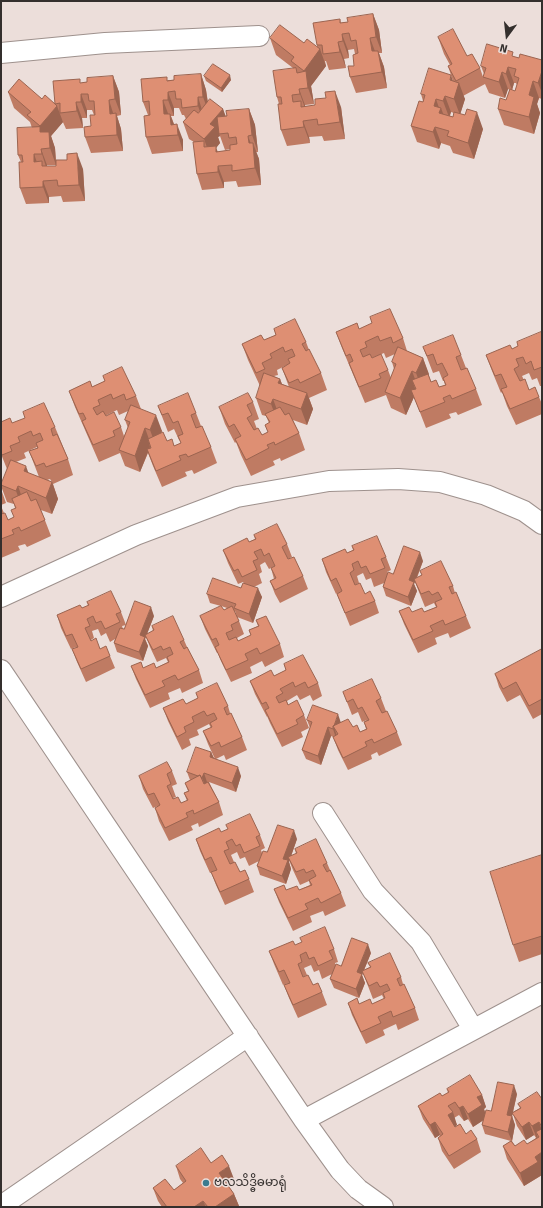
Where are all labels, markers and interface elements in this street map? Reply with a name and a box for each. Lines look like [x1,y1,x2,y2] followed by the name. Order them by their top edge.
[487,16,527,56] north arrow
[498,41,509,55] text: N
[214,1176,287,1190] place label: ဗလသိဒ္ဓိဓမာရုံ
[201,1178,211,1188] marker: ဗလသိဒ္ဓိဓမာရုံ

